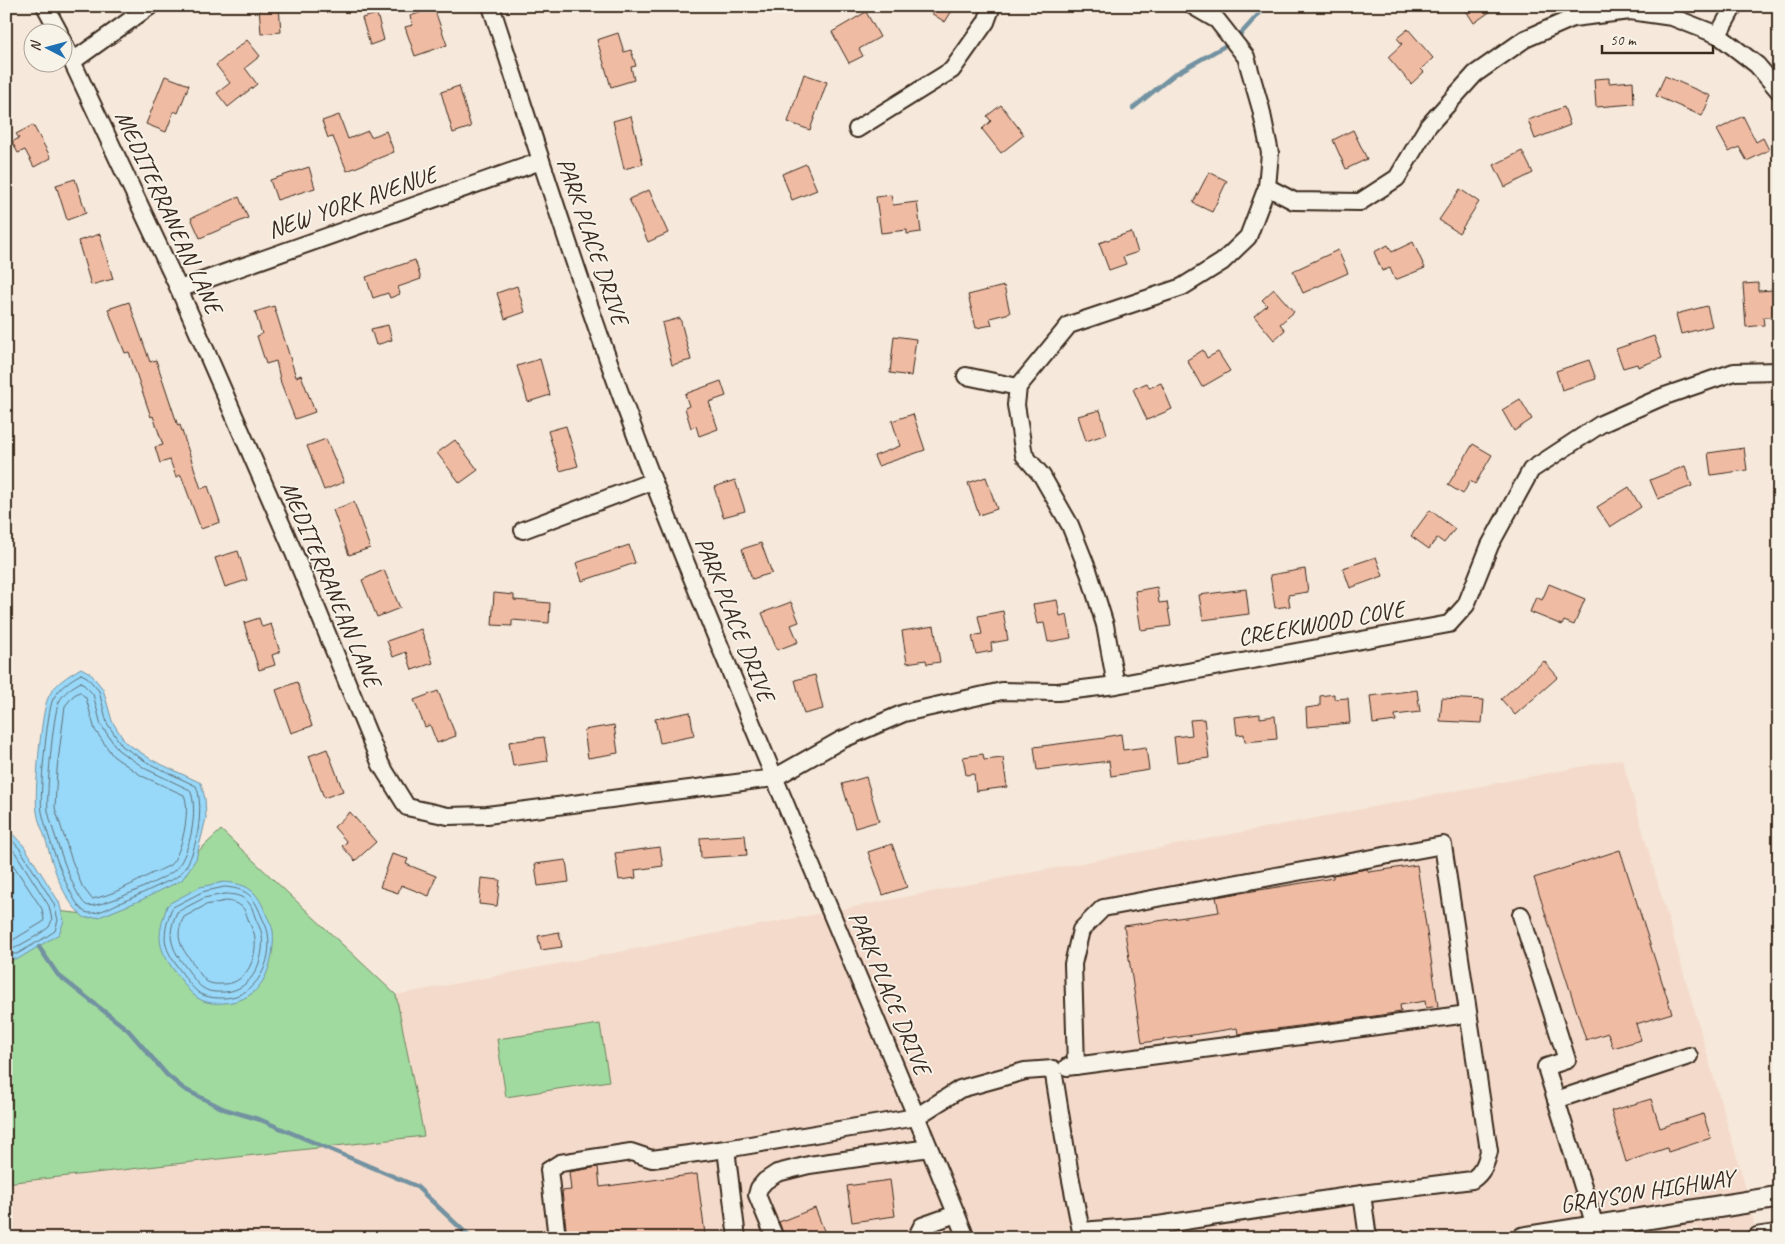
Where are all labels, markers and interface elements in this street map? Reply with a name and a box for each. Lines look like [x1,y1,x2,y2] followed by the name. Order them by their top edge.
[22,22,72,72] north arrow
[1602,22,1714,54] scale bar
[1610,31,1637,50] text: 50 m
[27,39,45,52] text: N
[109,106,230,321] street label: MEDITERRANEAN LANE
[550,154,637,331] street label: PARK PLACE DRIVE
[264,158,443,245] street label: NEW YORK AVENUE
[274,477,389,694] street label: MEDITERRANEAN LANE
[688,533,783,708] street label: PARK PLACE DRIVE
[1235,593,1409,652] street label: CREEKWOOD COVE
[842,907,939,1082] street label: PARK PLACE DRIVE
[1558,1162,1741,1220] street label: GRAYSON HIGHWAY

